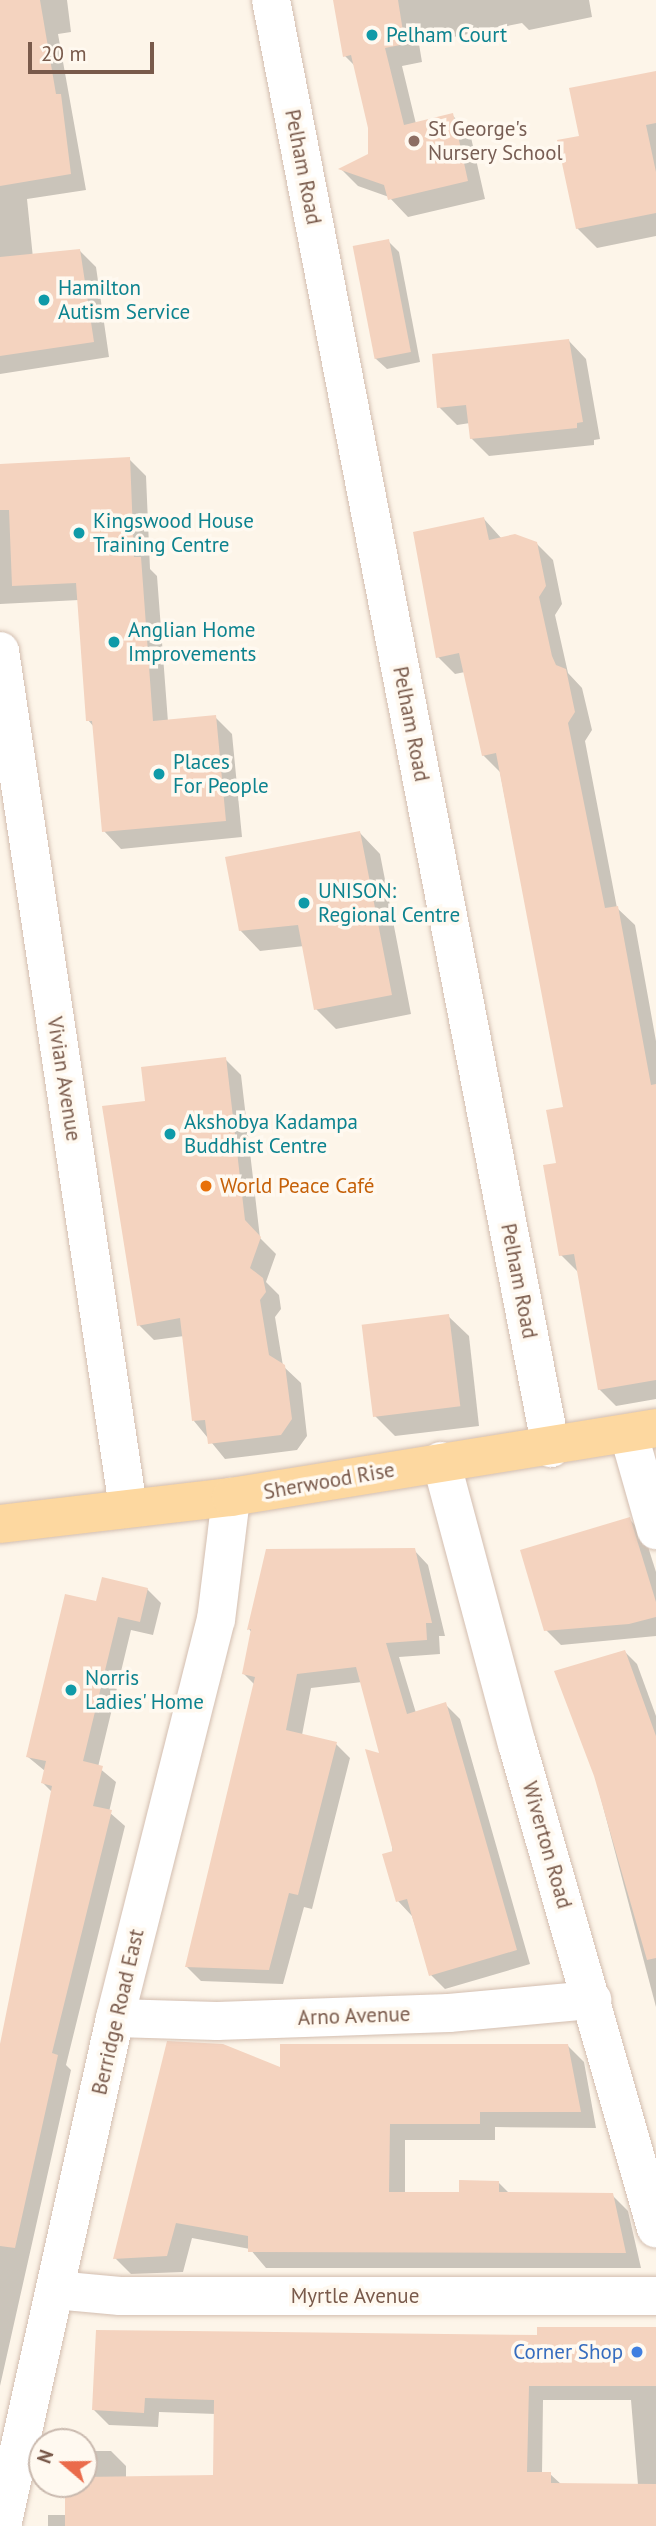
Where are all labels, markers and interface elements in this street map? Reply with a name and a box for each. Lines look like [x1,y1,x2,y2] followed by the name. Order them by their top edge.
[386,22,507,48] place label: Pelham Court
[364,27,380,43] marker: Pelham Court
[32,28,158,72] scale bar
[41,40,87,67] text: 20 m
[279,107,327,227] street label: Pelham Road
[428,116,563,166] place label: St George's Nursery School
[406,133,422,149] marker: St George's Nursery School
[58,275,190,325] place label: Hamilton Autism Service
[36,292,52,308] marker: Hamilton Autism Service
[93,508,254,558] place label: Kingswood House Training Centre
[71,525,87,541] marker: Kingswood House Training Centre
[128,617,256,667] place label: Anglian Home Improvements
[106,634,122,650] marker: Anglian Home Improvements
[387,664,435,784] street label: Pelham Road
[173,749,269,799] place label: Places For People
[151,766,167,782] marker: Places For People
[318,878,460,928] place label: UNISON: Regional Centre
[296,895,312,911] marker: UNISON: Regional Centre
[42,1015,86,1143] street label: Vivian Avenue
[184,1109,358,1159] place label: Akshobya Kadampa Buddhist Centre
[162,1126,178,1142] marker: Akshobya Kadampa Buddhist Centre
[220,1173,374,1199] place label: World Peace Café
[198,1178,214,1194] marker: World Peace Café
[495,1221,543,1341] street label: Pelham Road
[261,1457,397,1505] street label: Sherwood Rise
[85,1665,206,1715] place label: Norris Ladies' Home
[63,1682,79,1698] marker: Norris Ladies' Home
[517,1779,577,1911] street label: Wiverton Road
[87,1927,149,2097] street label: Berridge Road East
[297,2001,411,2031] street label: Arno Avenue
[290,2283,420,2309] street label: Myrtle Avenue
[513,2339,623,2365] place label: Corner Shop
[629,2344,645,2360] marker: Corner Shop
[28,2428,98,2498] north arrow
[32,2447,59,2466] text: N

